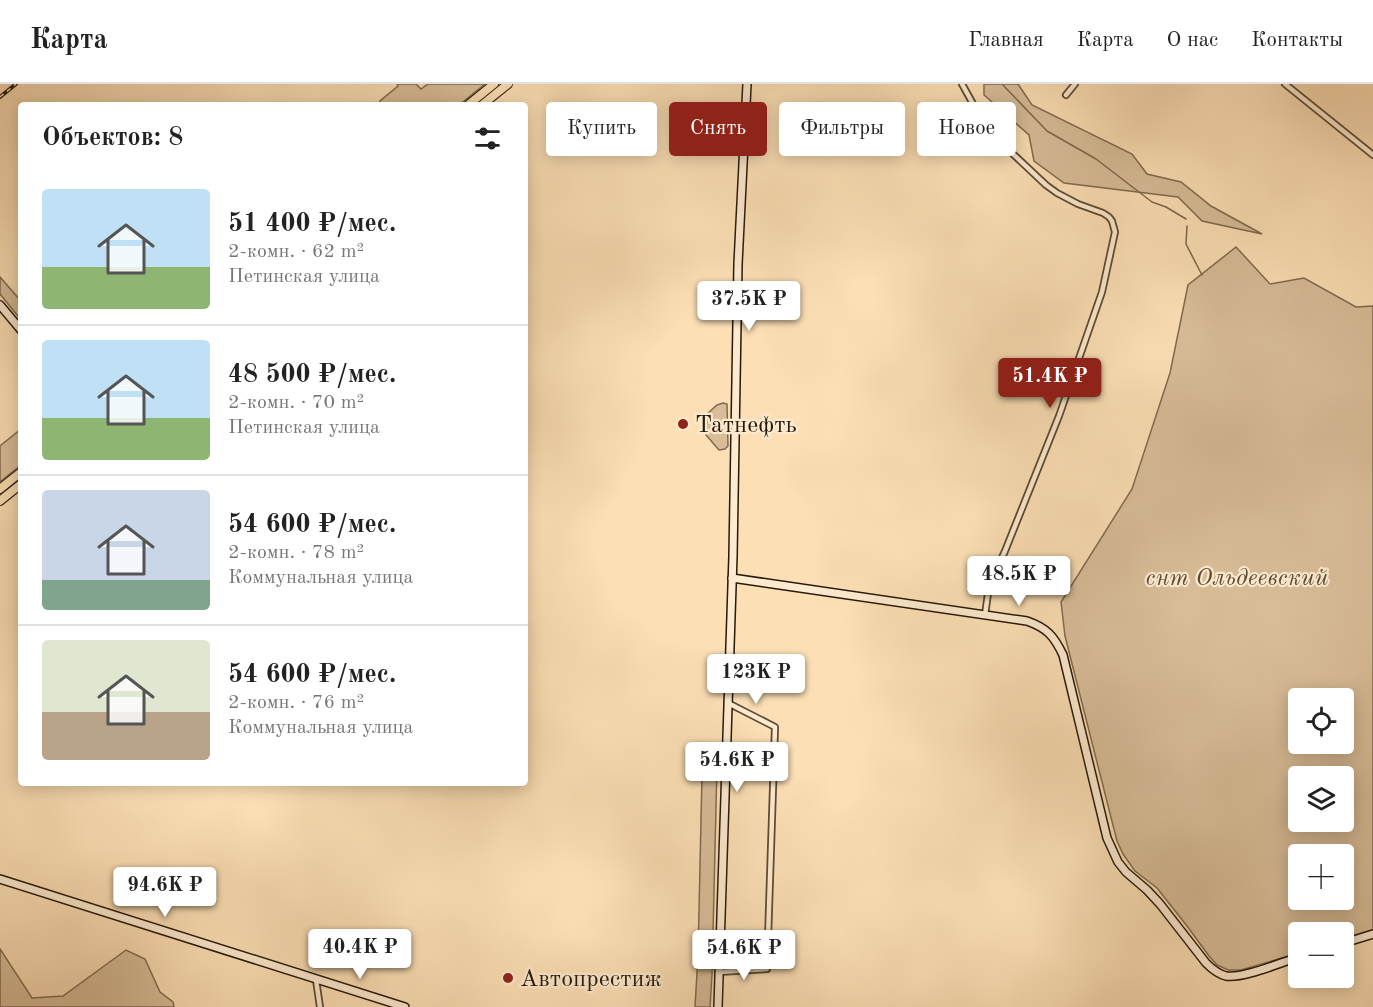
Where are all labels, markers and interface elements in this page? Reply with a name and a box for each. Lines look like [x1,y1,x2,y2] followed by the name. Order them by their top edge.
[30,27,108,55] text: Карта
[968,30,1044,51] text: Главная
[1077,30,1134,51] text: Карта
[1167,30,1218,51] text: О нас
[1251,30,1343,51] text: Контакты
[546,102,657,156] chip: Купить
[669,102,767,156] chip: Снять
[779,102,905,156] chip: Фильтры
[917,102,1016,156] chip: Новое
[471,122,504,155] icon: filters
[42,125,183,151] text: Объектов: 8
[228,211,396,237] text: 51 400 ₽/мес.
[90,213,162,285] icon: home
[228,242,364,262] text: 2-комн. · 62 m²
[228,267,380,287] text: Петинская улица
[694,281,804,332] pin: 37.5K ₽
[711,290,787,310] text: 37.5K ₽
[995,358,1105,409] pin: 51.4K ₽
[228,362,396,388] text: 48 500 ₽/мес.
[90,364,162,436] icon: home
[1012,367,1088,387] text: 51.4K ₽
[228,393,364,413] text: 2-комн. · 70 m²
[695,414,797,438] place label: Татнефть
[676,417,690,431] marker: Татнефть
[228,418,380,438] text: Петинская улица
[228,512,396,538] text: 54 600 ₽/мес.
[90,514,162,586] icon: home
[228,543,364,563] text: 2-комн. · 78 m²
[964,556,1074,607] pin: 48.5K ₽
[981,565,1057,585] text: 48.5K ₽
[1146,567,1329,591] park label: снт Ольдеевский
[228,568,413,588] text: Коммунальная улица
[707,654,805,705] pin: 123K ₽
[228,662,396,688] text: 54 600 ₽/мес.
[721,663,791,683] text: 123K ₽
[90,664,162,736] icon: home
[1288,688,1354,988] map controls
[1288,688,1354,754] button: locate
[228,693,364,713] text: 2-комн. · 76 m²
[228,718,413,738] text: Коммунальная улица
[682,742,792,793] pin: 54.6K ₽
[699,751,775,771] text: 54.6K ₽
[1288,766,1354,832] button: layers
[1288,844,1354,910] button: +
[110,867,220,918] pin: 94.6K ₽
[127,876,203,896] text: 94.6K ₽
[1288,922,1354,988] button: −
[305,929,415,980] pin: 40.4K ₽
[689,930,799,981] pin: 54.6K ₽
[322,938,398,958] text: 40.4K ₽
[706,939,782,959] text: 54.6K ₽
[520,968,662,992] place label: Автопрестиж
[501,971,515,985] marker: Автопрестиж

